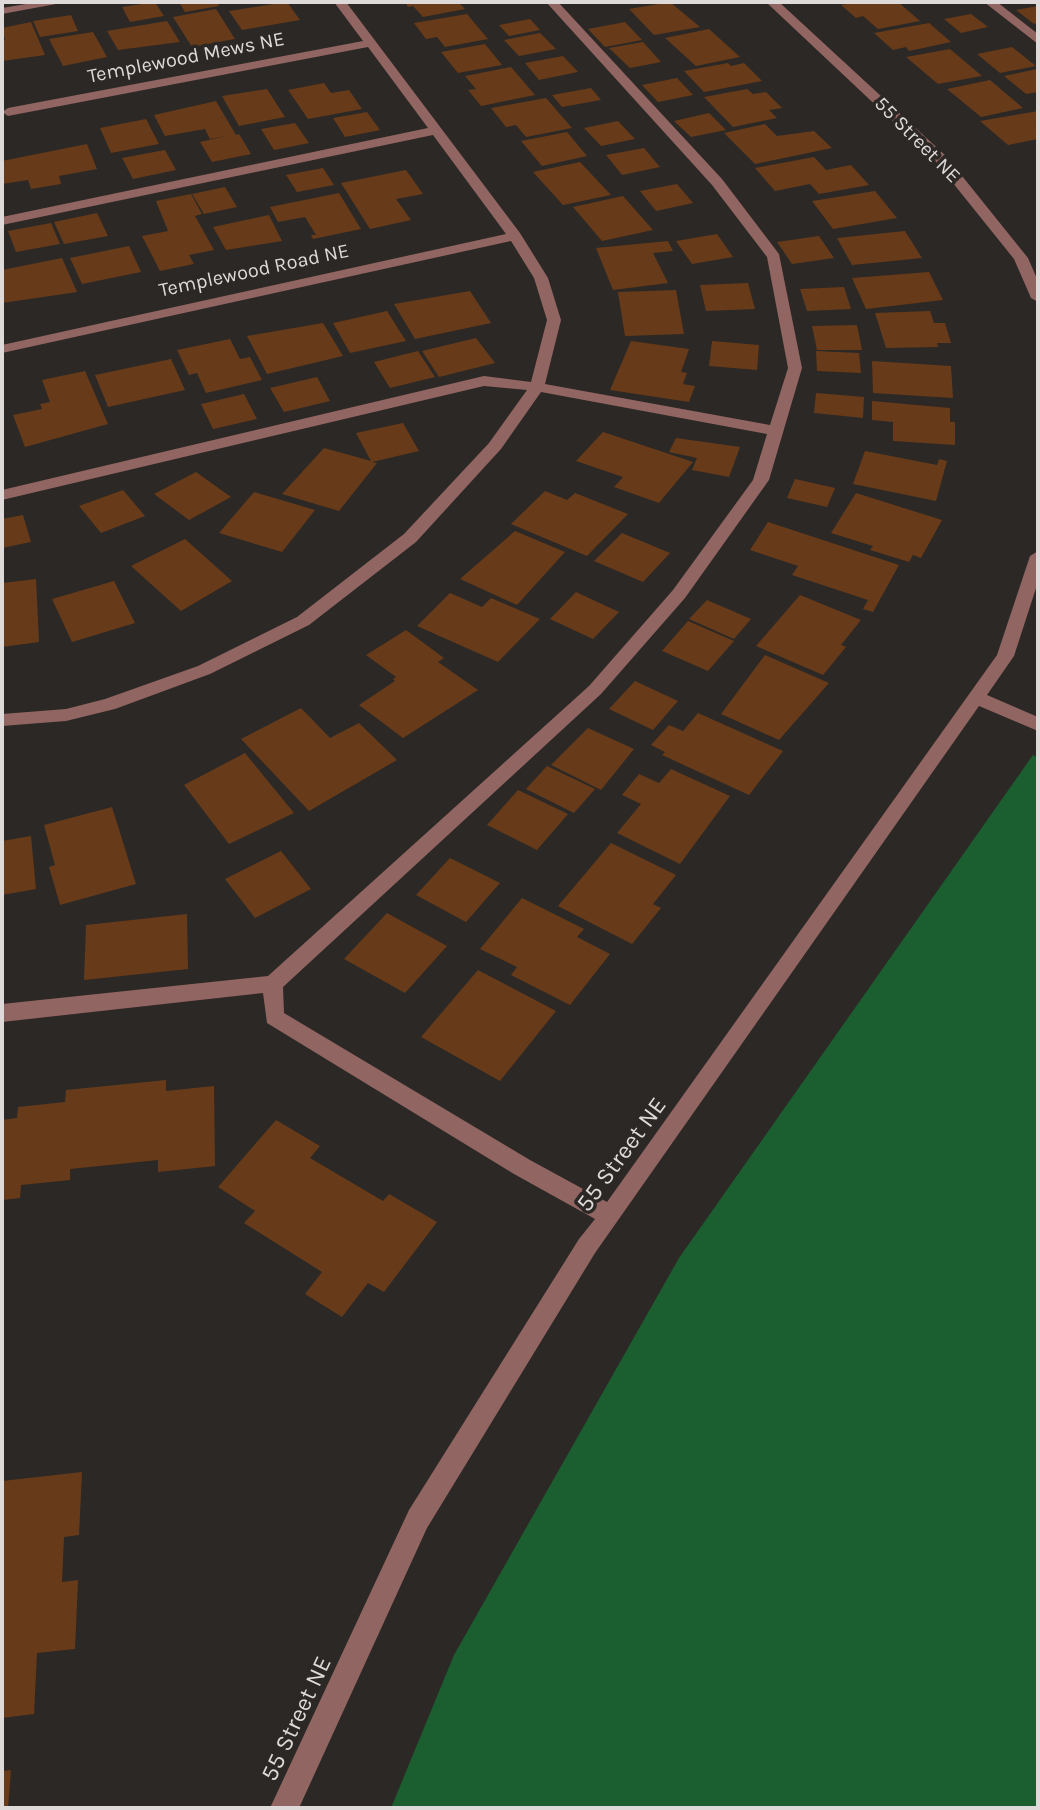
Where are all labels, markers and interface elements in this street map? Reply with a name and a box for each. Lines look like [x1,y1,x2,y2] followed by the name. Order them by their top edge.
[86,27,286,89] street label: Templewood Mews NE
[869,92,965,188] street label: 55 Street NE
[157,239,351,303] street label: Templewood Road NE
[571,1092,673,1218] street label: 55 Street NE
[256,1652,338,1786] street label: 55 Street NE

